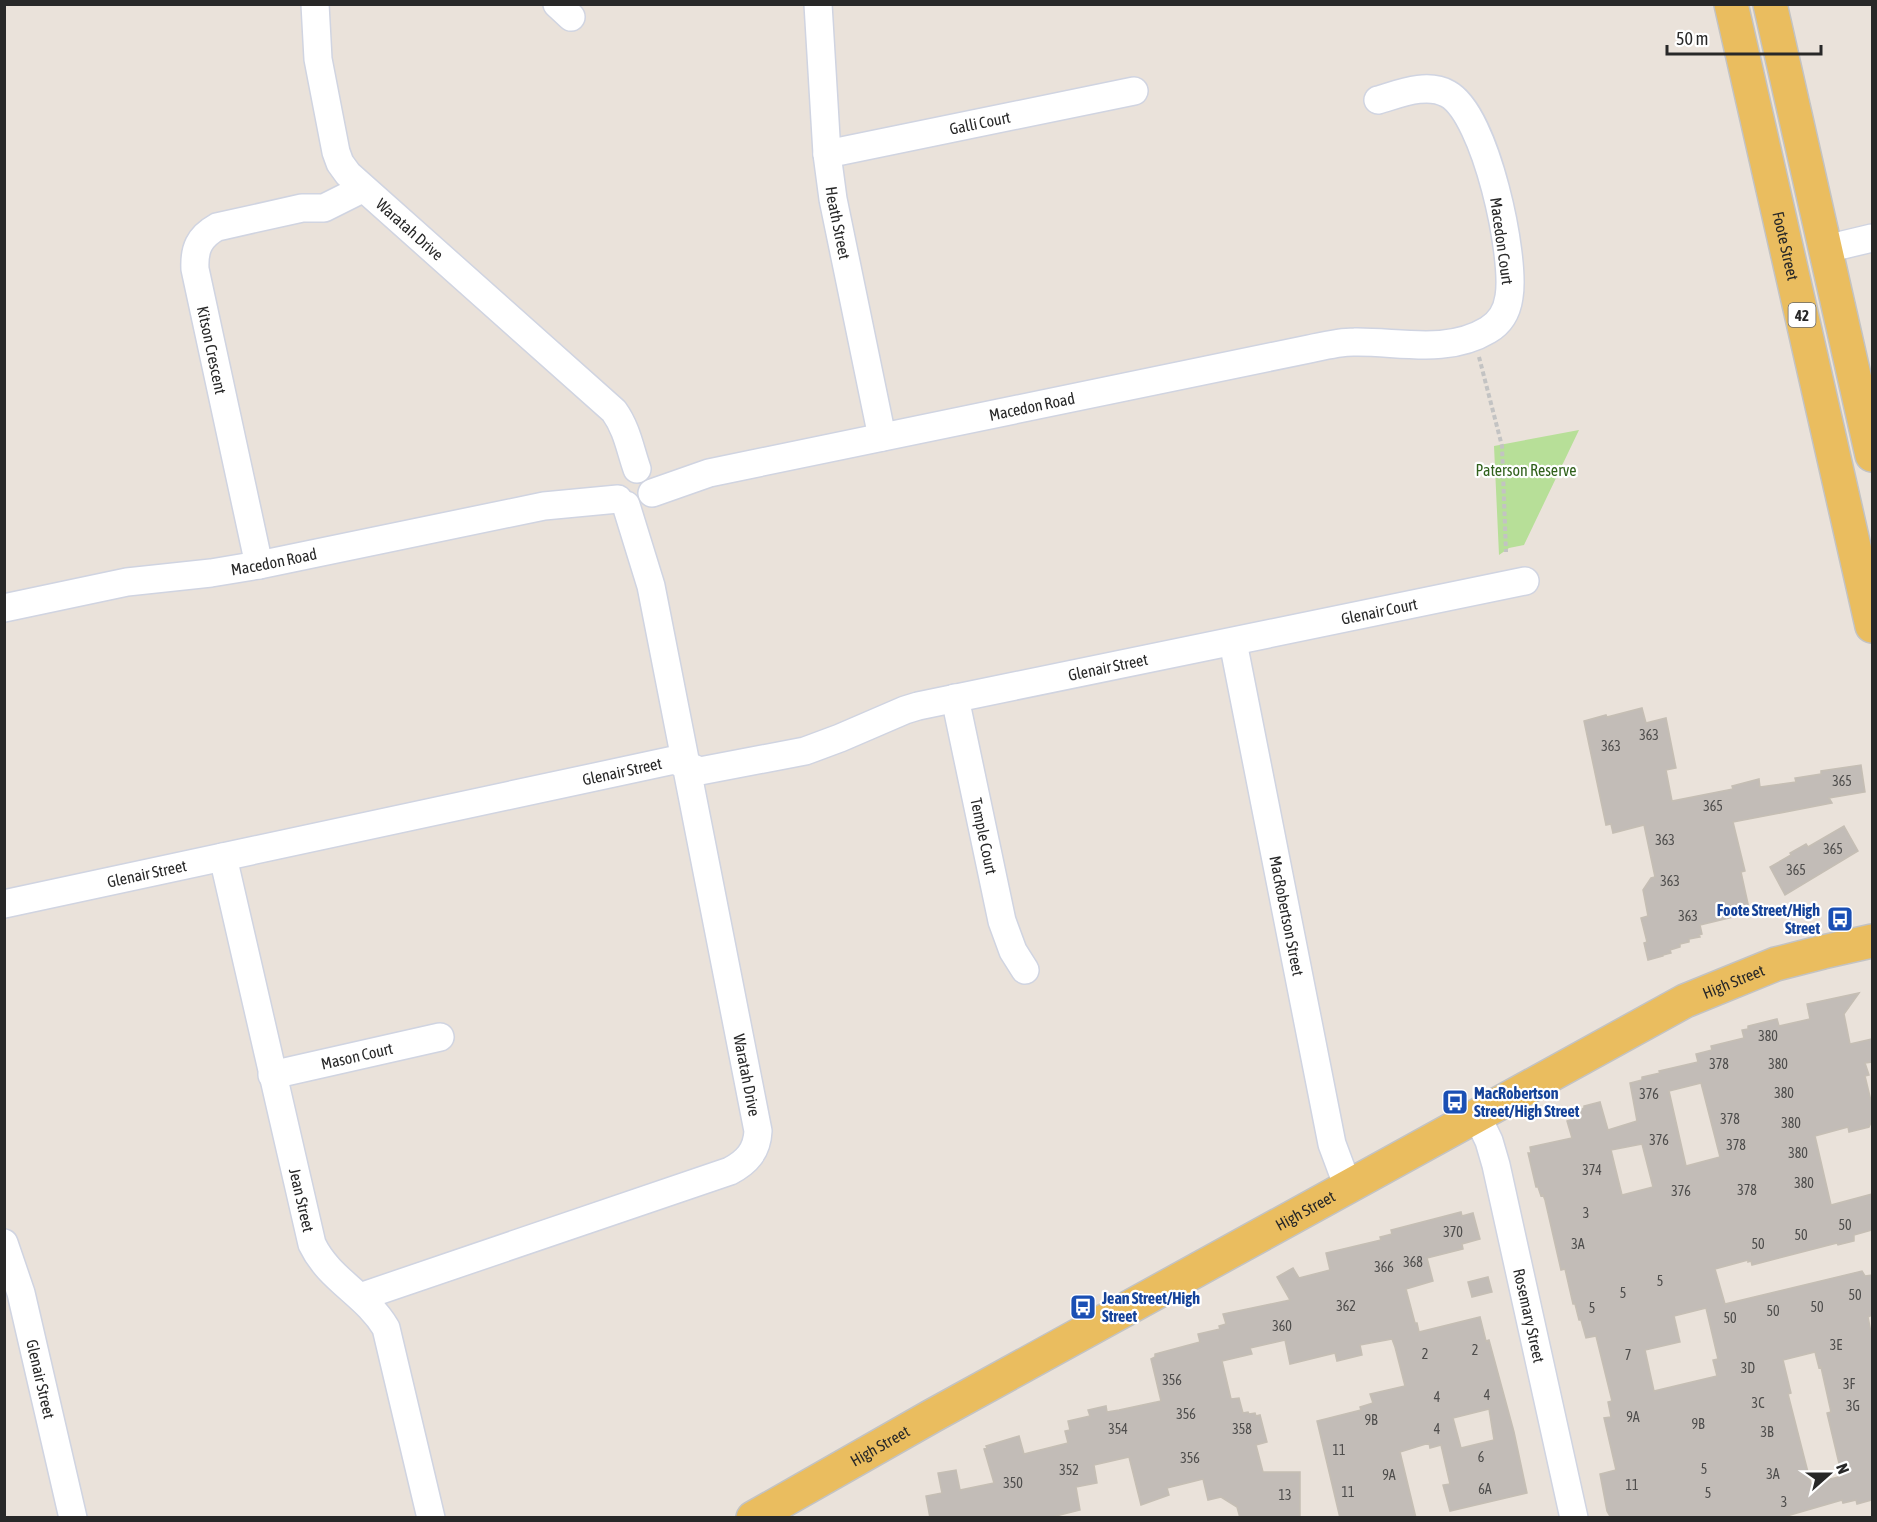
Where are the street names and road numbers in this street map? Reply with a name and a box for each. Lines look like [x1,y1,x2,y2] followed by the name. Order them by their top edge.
[948,108,1012,138] street label: Galli Court
[822,185,854,261] street label: Heath Street
[373,195,447,264] street label: Waratah Drive
[1487,196,1517,286] street label: Macedon Court
[1769,210,1802,282] street label: Foote Street
[1788,303,1816,327] road number: 42
[194,304,230,396] street label: Kitson Crescent
[987,389,1076,424] street label: Macedon Road
[230,544,318,579] street label: Macedon Road
[1340,594,1419,628] street label: Glenair Court
[1066,650,1150,684] street label: Glenair Street
[580,754,664,788] street label: Glenair Street
[967,796,1001,876] street label: Temple Court
[1266,854,1308,978] street label: MacRobertson Street
[105,856,189,891] street label: Glenair Street
[1700,961,1767,1002] street label: High Street
[730,1032,764,1118] street label: Waratah Drive
[319,1039,395,1073] street label: Mason Court
[286,1166,318,1234] street label: Jean Street
[1272,1187,1338,1234] street label: High Street
[1510,1267,1549,1365] street label: Rosemary Street
[23,1338,59,1421] street label: Glenair Street
[847,1422,913,1470] street label: High Street

